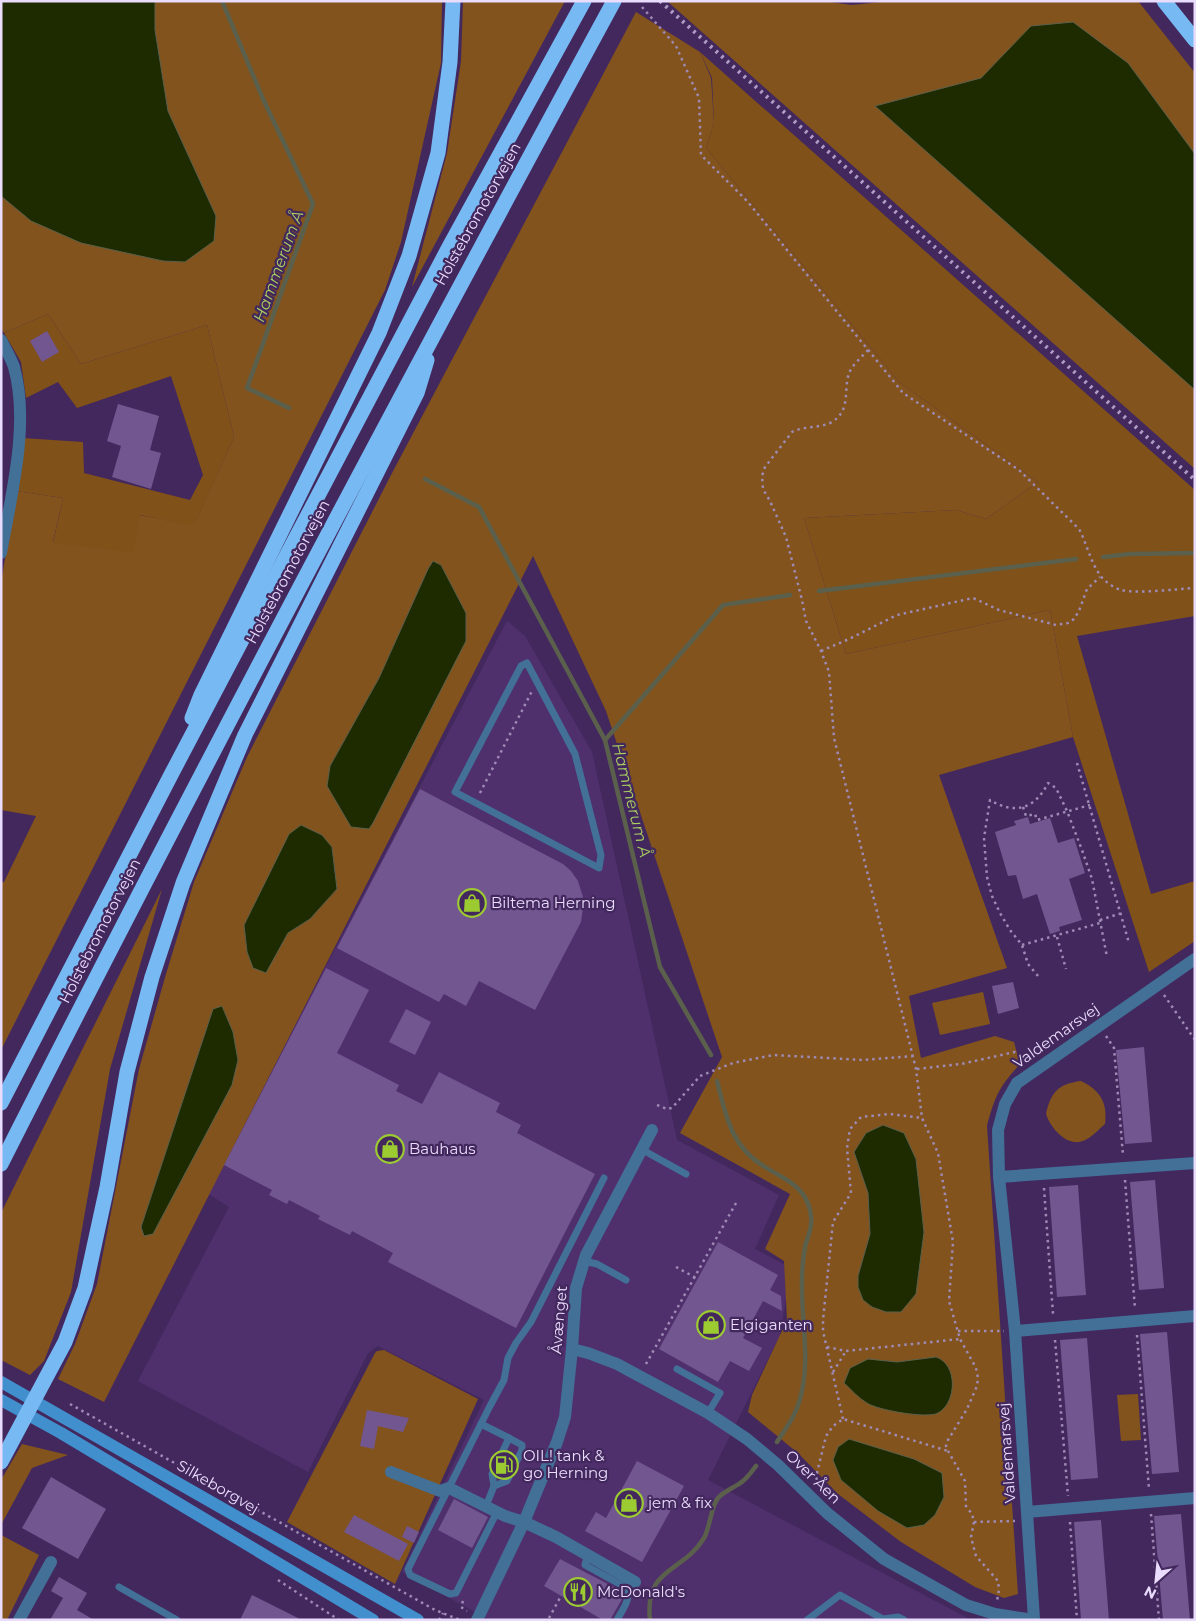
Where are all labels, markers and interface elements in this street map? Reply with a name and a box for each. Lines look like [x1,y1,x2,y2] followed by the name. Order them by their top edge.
[430,139,525,288] street label: Holstebromotorvejen
[249,207,307,325] water label: Hammerum Å
[242,497,334,647] street label: Holstebromotorvejen
[608,741,656,859] water label: Hammerum Å
[55,855,144,1006] street label: Holstebromotorvejen
[457,888,487,918] shop icon: Biltema Herning
[491,893,616,912] place label: Biltema Herning
[1009,999,1102,1072] street label: Valdemarsvej
[375,1134,405,1164] shop icon: Bauhaus
[409,1139,476,1158] place label: Bauhaus
[546,1285,571,1355] street label: Åvænget
[696,1310,726,1340] shop icon: Elgiganten
[730,1315,813,1334] place label: Elgiganten
[994,1402,1019,1504] street label: Valdemarsvej
[523,1446,608,1482] place label: OIL! tank & go Herning
[782,1446,845,1508] street label: Over Åen
[489,1450,519,1480] fuel station icon: OIL! tank & go Herning
[174,1455,263,1518] street label: Silkeborgvej
[614,1488,644,1518] shop icon: jem & fix
[646,1493,712,1512] place label: jem & fix
[1131,1556,1181,1606] north arrow
[563,1577,593,1607] restaurant icon: McDonald's
[597,1582,685,1601] place label: McDonald's
[1141,1582,1159,1603] text: N

